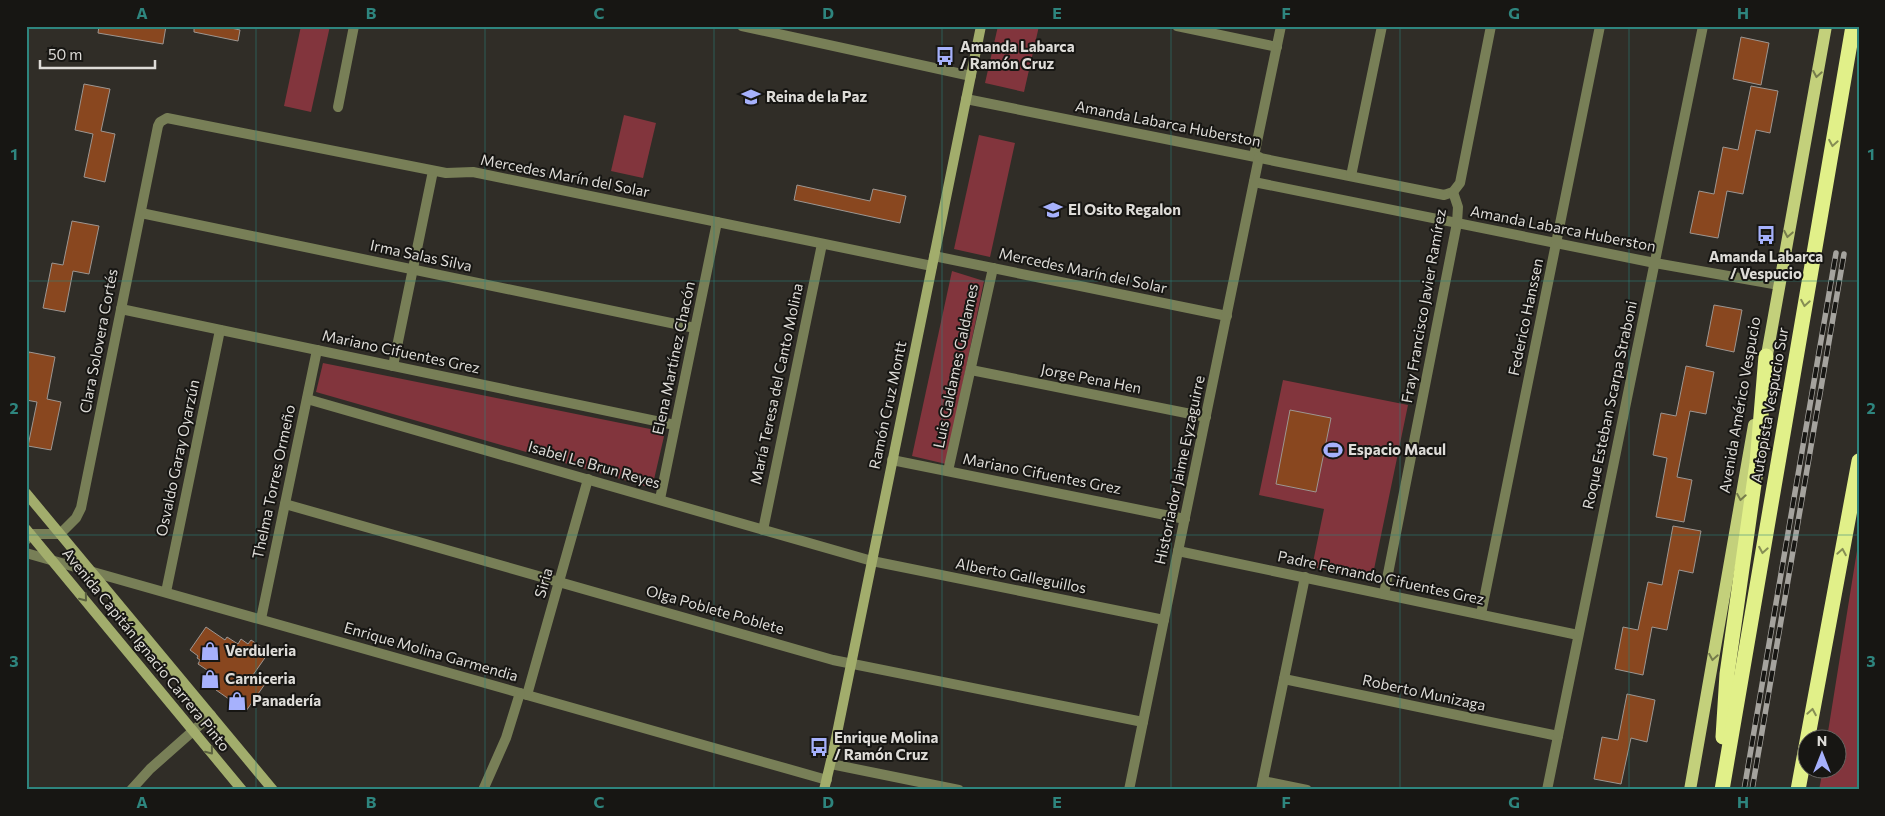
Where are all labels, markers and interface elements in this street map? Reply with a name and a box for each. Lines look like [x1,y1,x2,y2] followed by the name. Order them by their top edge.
[136,3,148,22] text: A
[366,3,377,22] text: B
[594,3,605,22] text: C
[822,3,834,22] text: D
[1052,3,1062,22] text: E
[1281,3,1291,22] text: F
[1508,3,1520,22] text: G
[1737,3,1749,22] text: H
[960,37,1075,72] place label: Amanda Labarca / Ramón Cruz
[40,38,155,70] scale bar
[48,45,82,63] text: 50 m
[934,45,956,67] bus stop icon: Amanda Labarca / Ramón Cruz
[1813,70,1823,79] one-way arrow
[740,86,762,108] school or university icon: Reina de la Paz
[766,87,867,105] place label: Reina de la Paz
[1074,96,1263,150] street label: Amanda Labarca Huberston
[1828,139,1838,148] one-way arrow
[10,144,18,163] text: 1
[1867,144,1875,163] text: 1
[479,150,651,200] street label: Mercedes Marín del Solar
[1042,199,1064,221] school or university icon: El Osito Regalon
[1068,200,1181,218] place label: El Osito Regalon
[1469,201,1658,255] street label: Amanda Labarca Huberston
[1397,207,1449,404] street label: Fray Francisco Javier Ramírez
[1755,224,1777,246] bus stop icon: Amanda Labarca / Vespucio
[1784,230,1794,239] one-way arrow
[369,235,474,275] street label: Irma Salas Silva
[997,243,1169,297] street label: Mercedes Marín del Solar
[1709,247,1823,282] place label: Amanda Labarca / Vespucio
[1504,256,1546,377] street label: Federico Hanssen
[75,267,121,415] street label: Clara Solovera Cortés
[648,279,698,436] street label: Elena Martínez Chacón
[746,281,806,486] street label: María Teresa del Canto Molina
[929,282,981,450] street label: Luis Galdames Galdames
[1578,299,1640,511] street label: Roque Esteban Scarpa Straboni
[1801,299,1811,308] one-way arrow
[1715,315,1763,494] street label: Avenida Américo Vespucio
[321,325,482,377] street label: Mariano Cifuentes Grez
[1746,326,1792,484] street label: Autopista Vespucio Sur
[865,339,909,471] street label: Ramón Cruz Montt
[1039,359,1143,397] street label: Jorge Pena Hen
[1150,374,1208,566] street label: Historiador Jaime Eyzaguirre
[152,378,202,538] street label: Osvaldo Garay Oyarzún
[9,398,19,417] text: 2
[1866,398,1876,417] text: 2
[248,403,298,561] street label: Thelma Torres Ormeño
[526,437,663,492] street label: Isabel Le Brun Reyes
[1322,439,1344,461] sports icon: Espacio Macul
[1348,440,1446,458] place label: Espacio Macul
[962,449,1123,497] street label: Mariano Cifuentes Grez
[1737,493,1747,502] one-way arrow
[59,544,234,755] street label: Avenida Capitán Ignacio Carrera Pinto
[1759,545,1769,554] one-way arrow
[1276,546,1486,608] street label: Padre Fernando Cifuentes Grez
[1836,548,1846,556] one-way arrow
[954,554,1088,597] street label: Alberto Galleguillos
[530,566,556,600] street label: Siria
[644,581,786,637] street label: Olga Poblete Poblete
[79,592,87,601] one-way arrow
[342,618,520,685] street label: Enrique Molina Garmendia
[199,640,221,662] shop icon: Verduleria
[225,641,296,659] place label: Verduleria
[9,651,19,670] text: 3
[1866,651,1876,670] text: 3
[1708,653,1719,662] one-way arrow
[199,668,221,690] shop icon: Carniceria
[225,669,296,687] place label: Carniceria
[1361,670,1487,714] street label: Roberto Munizaga
[226,690,248,712] shop icon: Panadería
[252,691,321,709] place label: Panadería
[1807,707,1817,716] one-way arrow
[834,728,938,763] place label: Enrique Molina / Ramón Cruz
[1798,728,1848,778] north arrow
[1817,732,1827,749] text: N
[808,736,830,758] bus stop icon: Enrique Molina / Ramón Cruz
[204,745,213,754] one-way arrow
[136,792,148,811] text: A
[366,792,377,811] text: B
[594,792,605,811] text: C
[822,792,834,811] text: D
[1052,792,1062,811] text: E
[1281,792,1291,811] text: F
[1508,792,1520,811] text: G
[1737,792,1749,811] text: H

